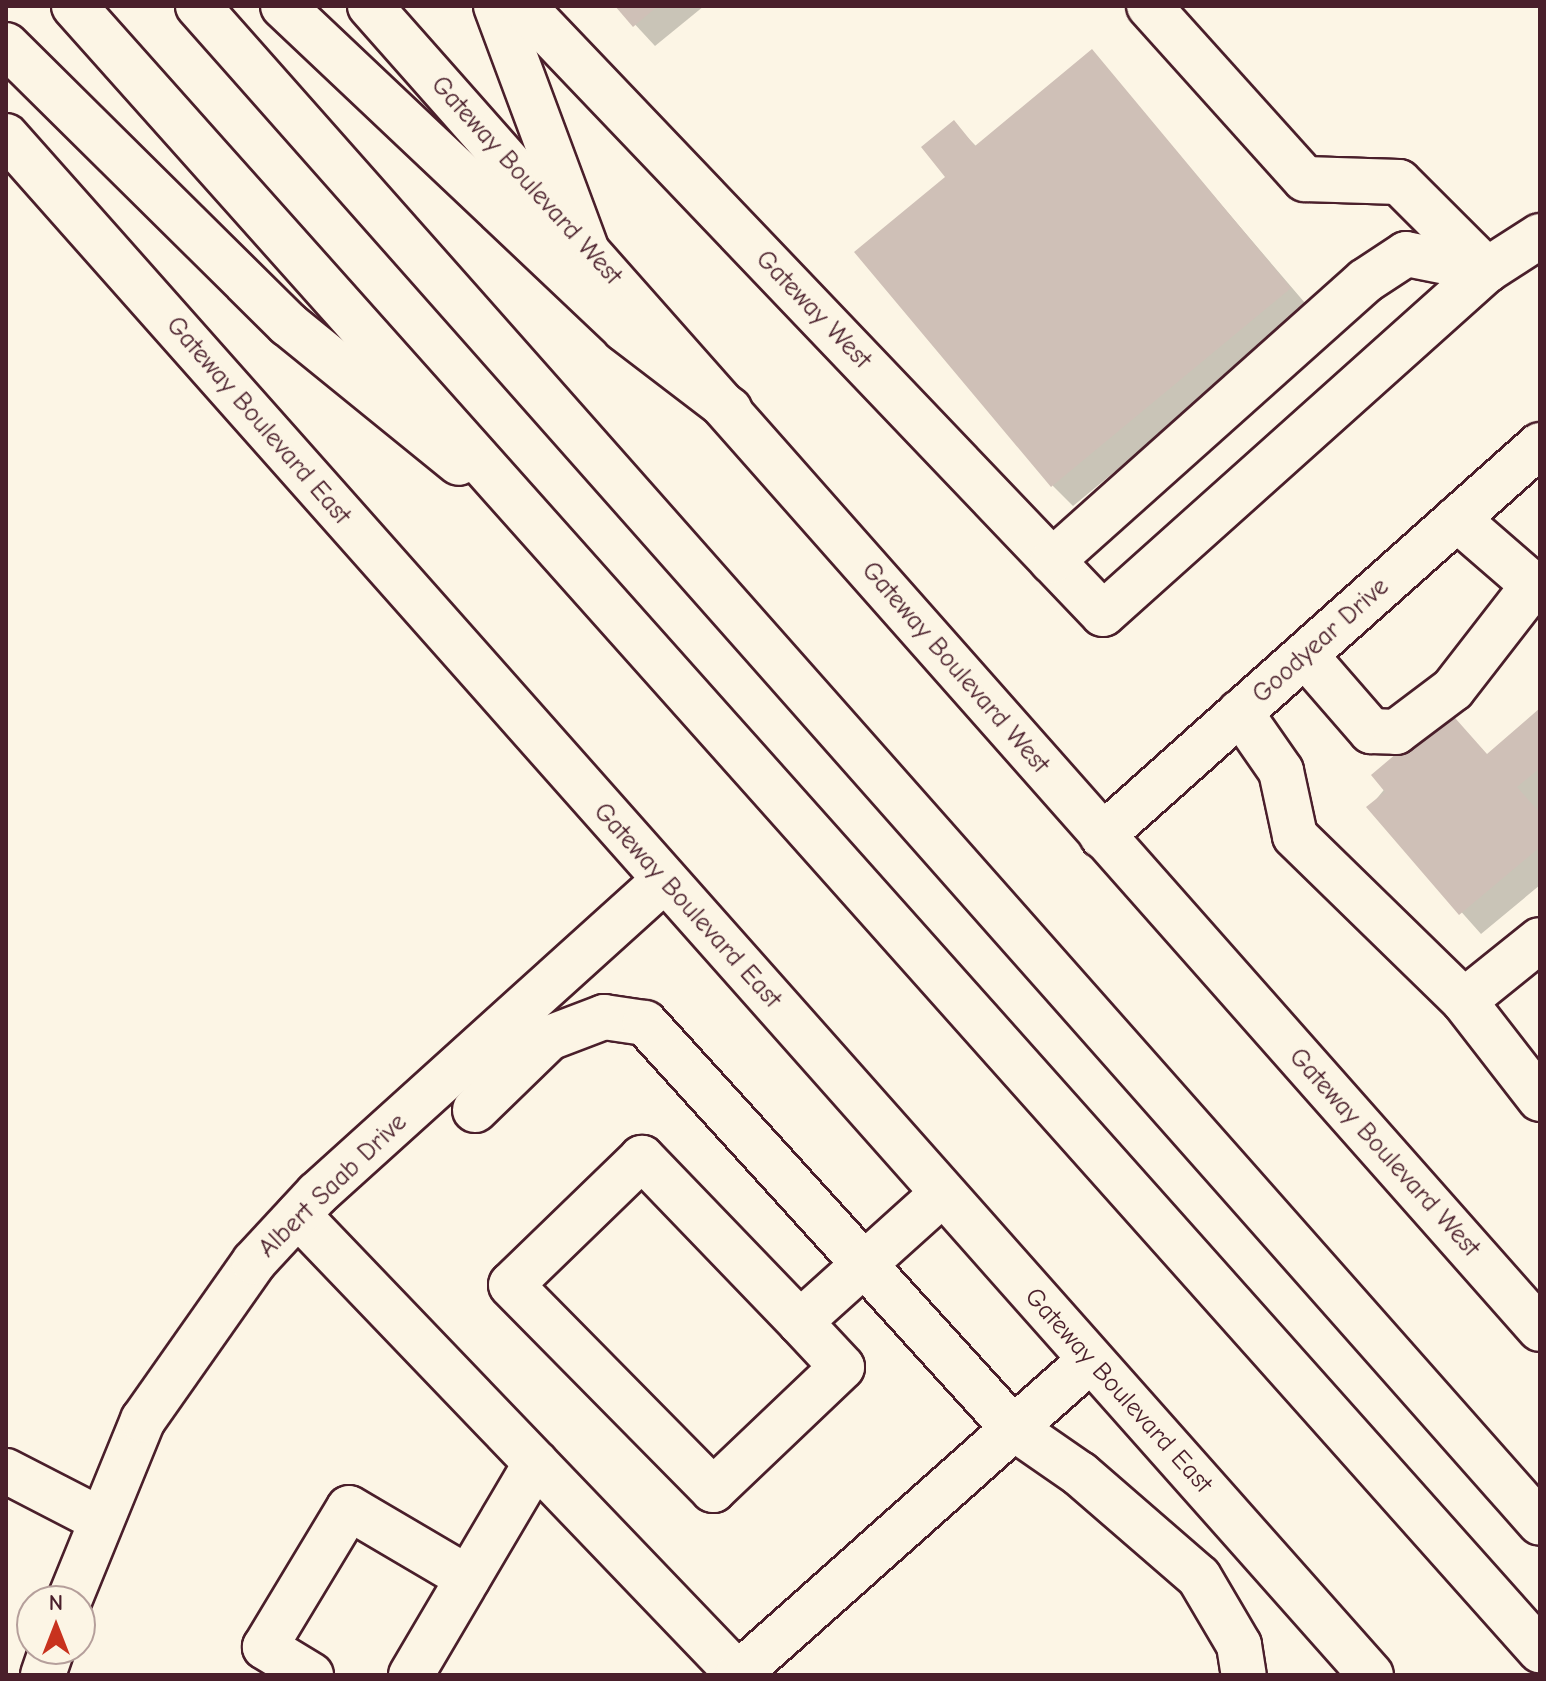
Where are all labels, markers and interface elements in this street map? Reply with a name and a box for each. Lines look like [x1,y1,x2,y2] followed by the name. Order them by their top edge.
[424,70,628,292] street label: Gateway Boulevard West
[749,244,877,376] street label: Gateway West
[159,311,357,531] street label: Gateway Boulevard East
[855,556,1055,780] street label: Gateway Boulevard West
[1246,572,1396,710] street label: Goodyear Drive
[587,797,787,1015] street label: Gateway Boulevard East
[1282,1042,1486,1264] street label: Gateway Boulevard West
[252,1107,414,1265] street label: Albert Saab Drive
[1018,1282,1218,1500] street label: Gateway Boulevard East
[16,1585,96,1665] north arrow
[49,1590,63,1616] text: N

